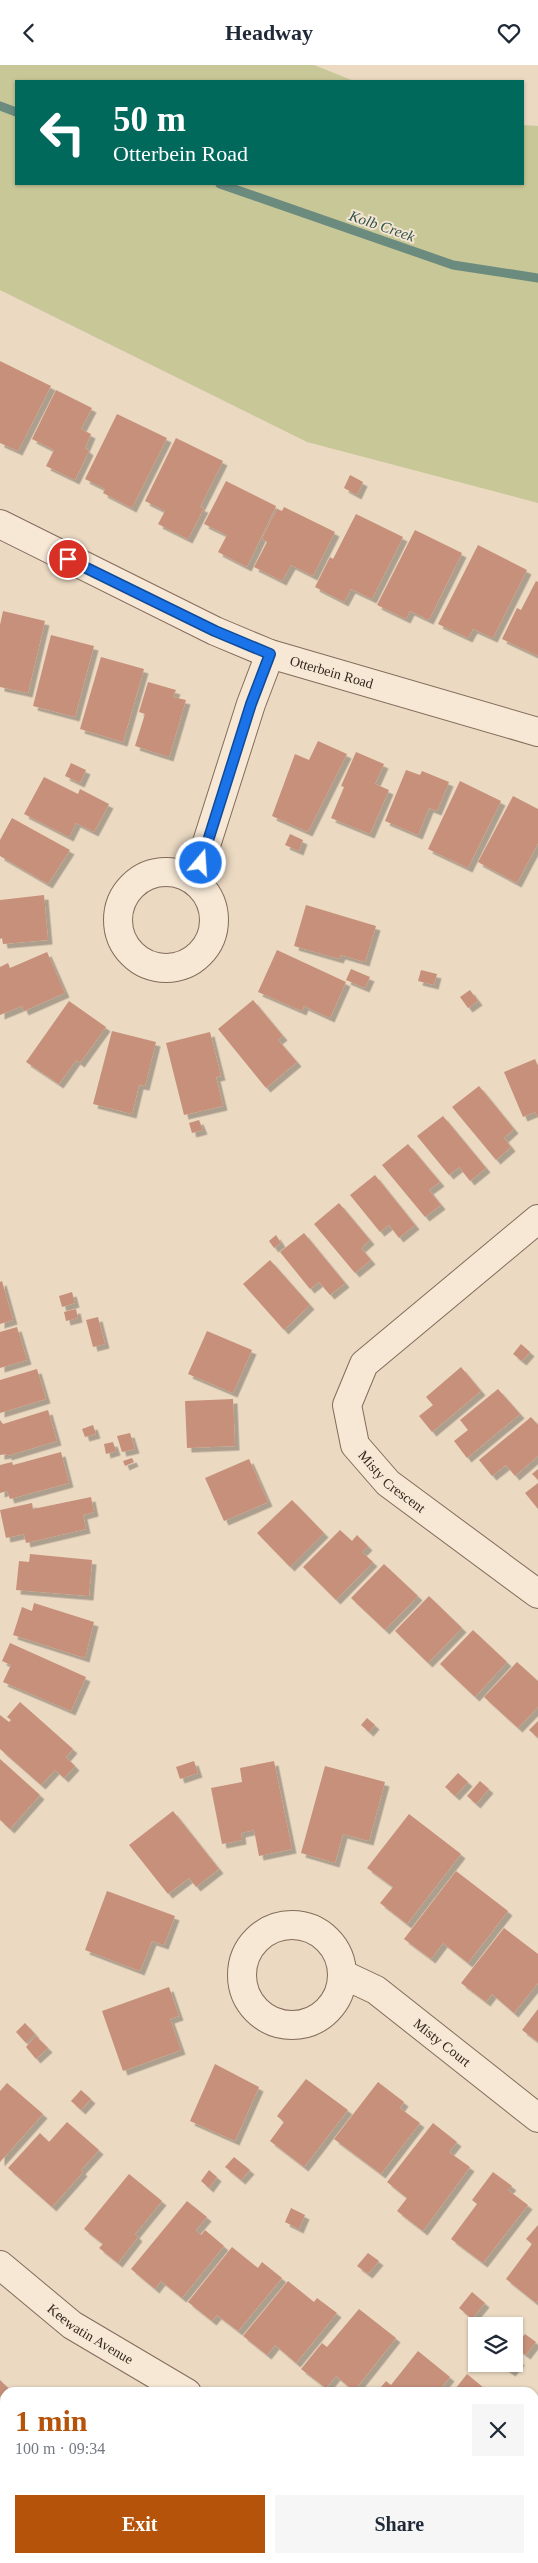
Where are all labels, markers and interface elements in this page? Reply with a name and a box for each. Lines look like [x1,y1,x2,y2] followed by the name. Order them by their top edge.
[15,19,43,47] icon: back
[495,19,523,47] icon: heart
[225,20,313,45] text: Headway
[30,100,95,165] icon: left
[113,100,186,139] text: 50 m
[113,141,248,166] text: Otterbein Road
[346,207,417,245] water label: Kolb Creek
[47,538,89,580] pin
[54,545,82,573] icon: arrive
[288,653,375,691] street label: Otterbein Road
[174,836,226,888] position arrow
[356,1447,428,1516] street label: Misty Crescent
[411,2015,474,2069] street label: Misty Court
[45,2301,136,2367] street label: Keewatin Avenue
[468,2317,523,2372] map controls
[468,2317,523,2372] button: layers
[15,2404,88,2437] text: 1 min
[472,2404,524,2456] button: close
[15,2440,105,2457] text: 100 m · 09:34
[15,2495,265,2553] button: Exit
[275,2495,524,2553] button: Share

